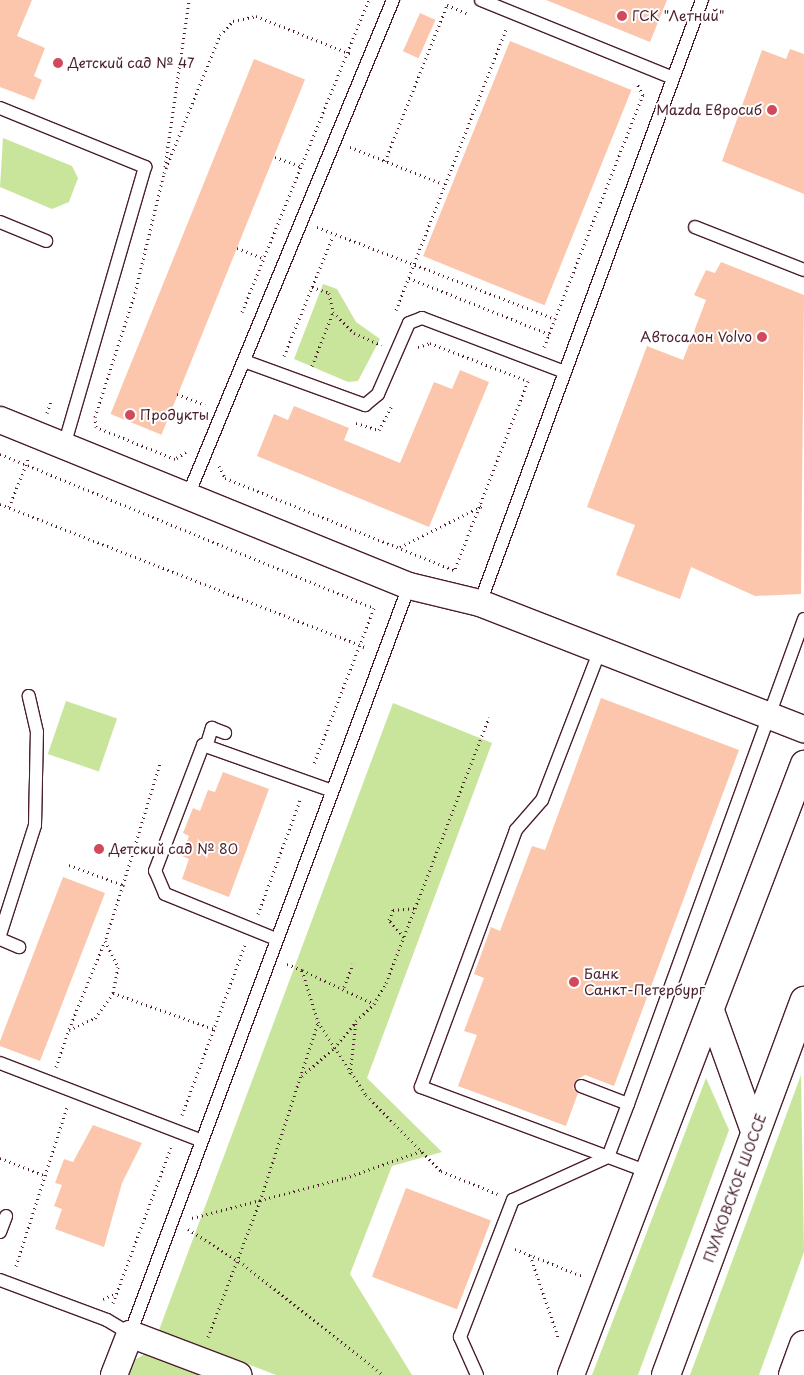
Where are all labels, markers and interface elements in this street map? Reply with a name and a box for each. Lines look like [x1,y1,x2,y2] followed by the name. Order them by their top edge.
[632,8,725,24] place label: ГСК "Летний"
[616,10,628,22] marker: ГСК "Летний"
[68,55,195,71] place label: Детский сад № 47
[52,57,64,69] marker: Детский сад № 47
[656,102,762,118] place label: Mazda Евросиб
[766,104,778,116] marker: Mazda Евросиб
[640,329,752,345] place label: Автосалон Volvo
[756,331,768,343] marker: Автосалон Volvo
[140,407,209,423] place label: Продукты
[124,409,136,421] marker: Продукты
[109,841,239,857] place label: Детский сад № 80
[93,843,105,855] marker: Детский сад № 80
[584,966,705,999] place label: Банк Санкт-Петербург
[568,976,580,988] marker: Банк Санкт-Петербург
[700,1110,770,1266] street label: ПУЛКОВСКОЕ ШОССЕ

